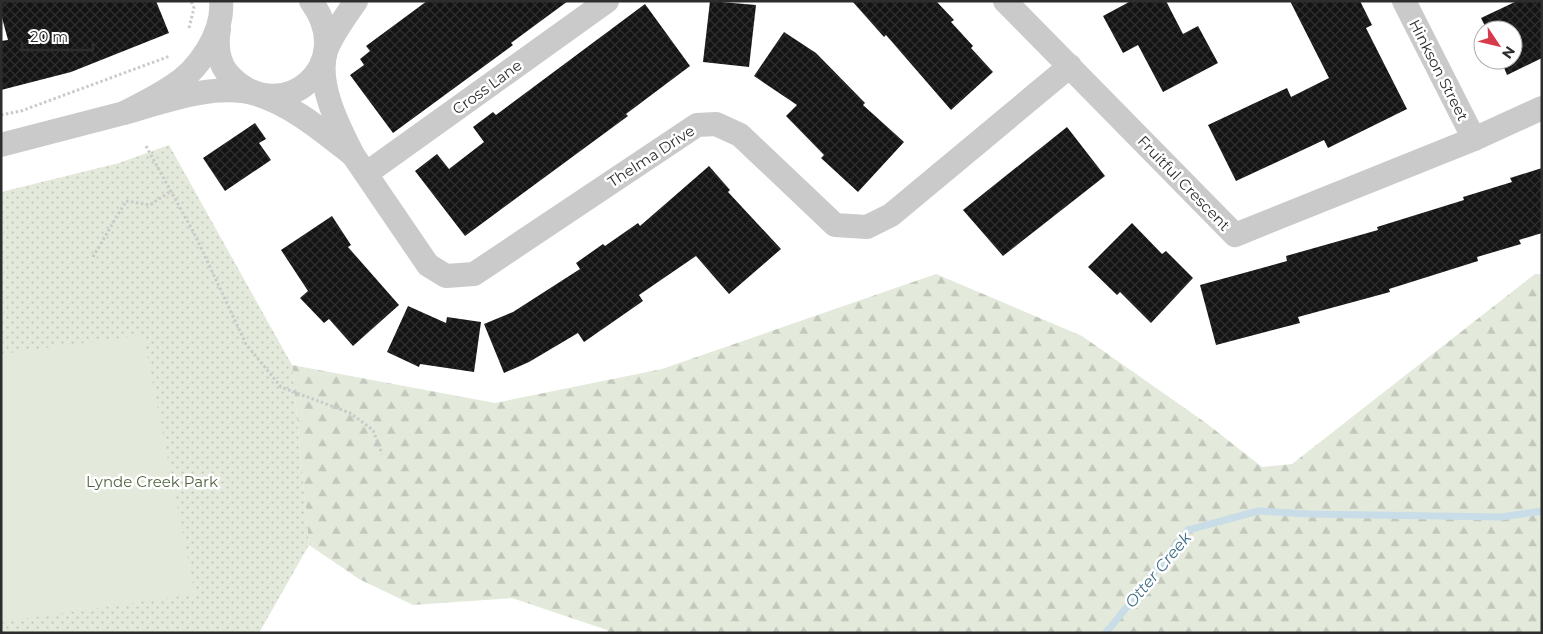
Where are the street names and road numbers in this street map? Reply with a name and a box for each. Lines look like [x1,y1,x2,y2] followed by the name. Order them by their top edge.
[1405,16,1473,124] street label: Hinkson Street
[449,55,525,119] street label: Cross Lane
[604,121,698,191] street label: Thelma Drive
[1134,131,1234,235] street label: Fruitful Crescent

